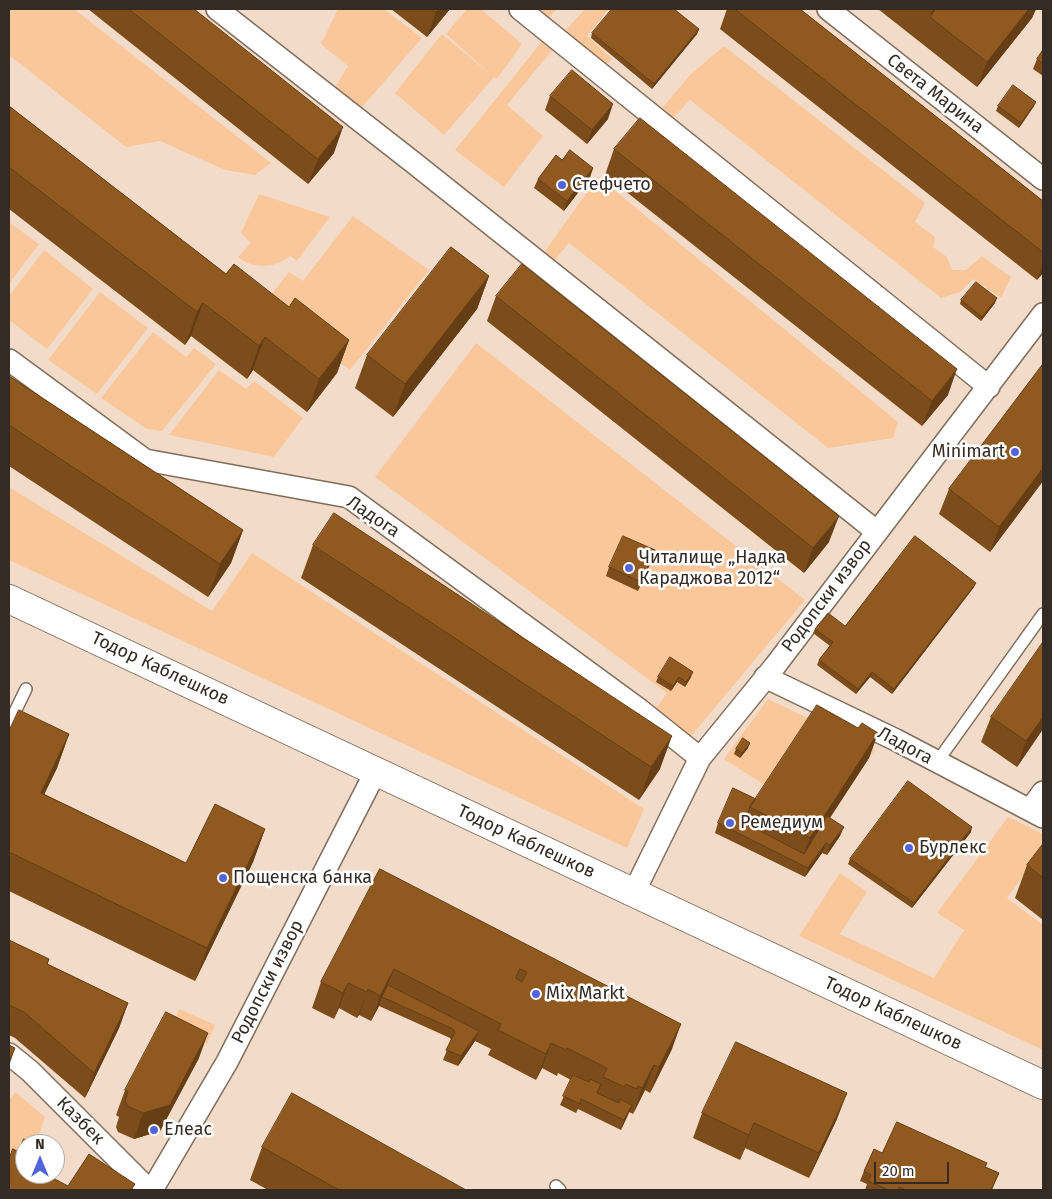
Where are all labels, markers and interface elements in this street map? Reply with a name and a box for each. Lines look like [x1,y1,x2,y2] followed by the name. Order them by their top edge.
[882,49,988,139] street label: Света Марина
[572,174,651,196] place label: Стефчето
[556,179,568,191] marker: Стефчето
[932,441,1005,463] place label: Minimart
[1009,446,1021,458] marker: Minimart
[343,492,403,542] street label: Ладога
[777,535,877,657] street label: Родопски извор
[639,547,786,590] place label: Читалище „Надка Караджова 2012“
[623,562,635,574] marker: Читалище „Надка Караджова 2012“
[88,628,232,710] street label: Тодор Каблешков
[874,723,936,769] street label: Ладога
[454,801,598,883] street label: Тодор Каблешков
[740,812,823,834] place label: Ремедиум
[724,817,736,829] marker: Ремедиум
[919,837,987,859] place label: Бурлекс
[903,842,915,854] marker: Бурлекс
[233,867,372,889] place label: Пощенска банка
[217,872,229,884] marker: Пощенска банка
[228,917,308,1047] street label: Родопски извор
[821,973,965,1055] street label: Тодор Каблешков
[546,983,625,1005] place label: Mix Markt
[530,988,542,1000] marker: Mix Markt
[52,1093,108,1149] street label: Казбек
[164,1119,212,1141] place label: Елеас
[148,1124,160,1136] marker: Елеас
[15,1134,65,1184] north arrow
[35,1136,45,1153] text: N
[877,1152,952,1184] scale bar
[882,1162,915,1180] text: 20 m

